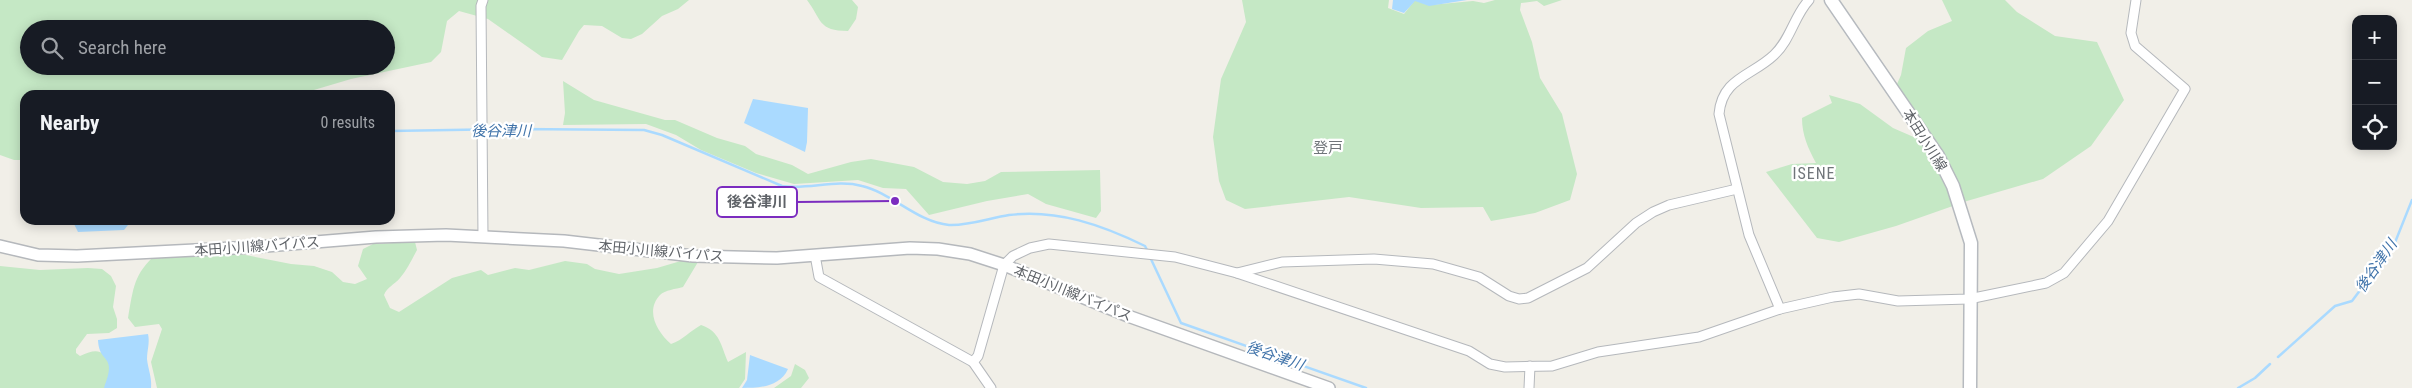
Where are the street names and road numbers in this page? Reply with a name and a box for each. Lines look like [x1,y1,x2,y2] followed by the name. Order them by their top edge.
[1900,106,1950,174] street label: 本田小川線
[194,234,320,258] street label: 本田小川線バイパス
[598,238,724,264] street label: 本田小川線バイパス
[1012,262,1134,324] street label: 本田小川線バイパス

